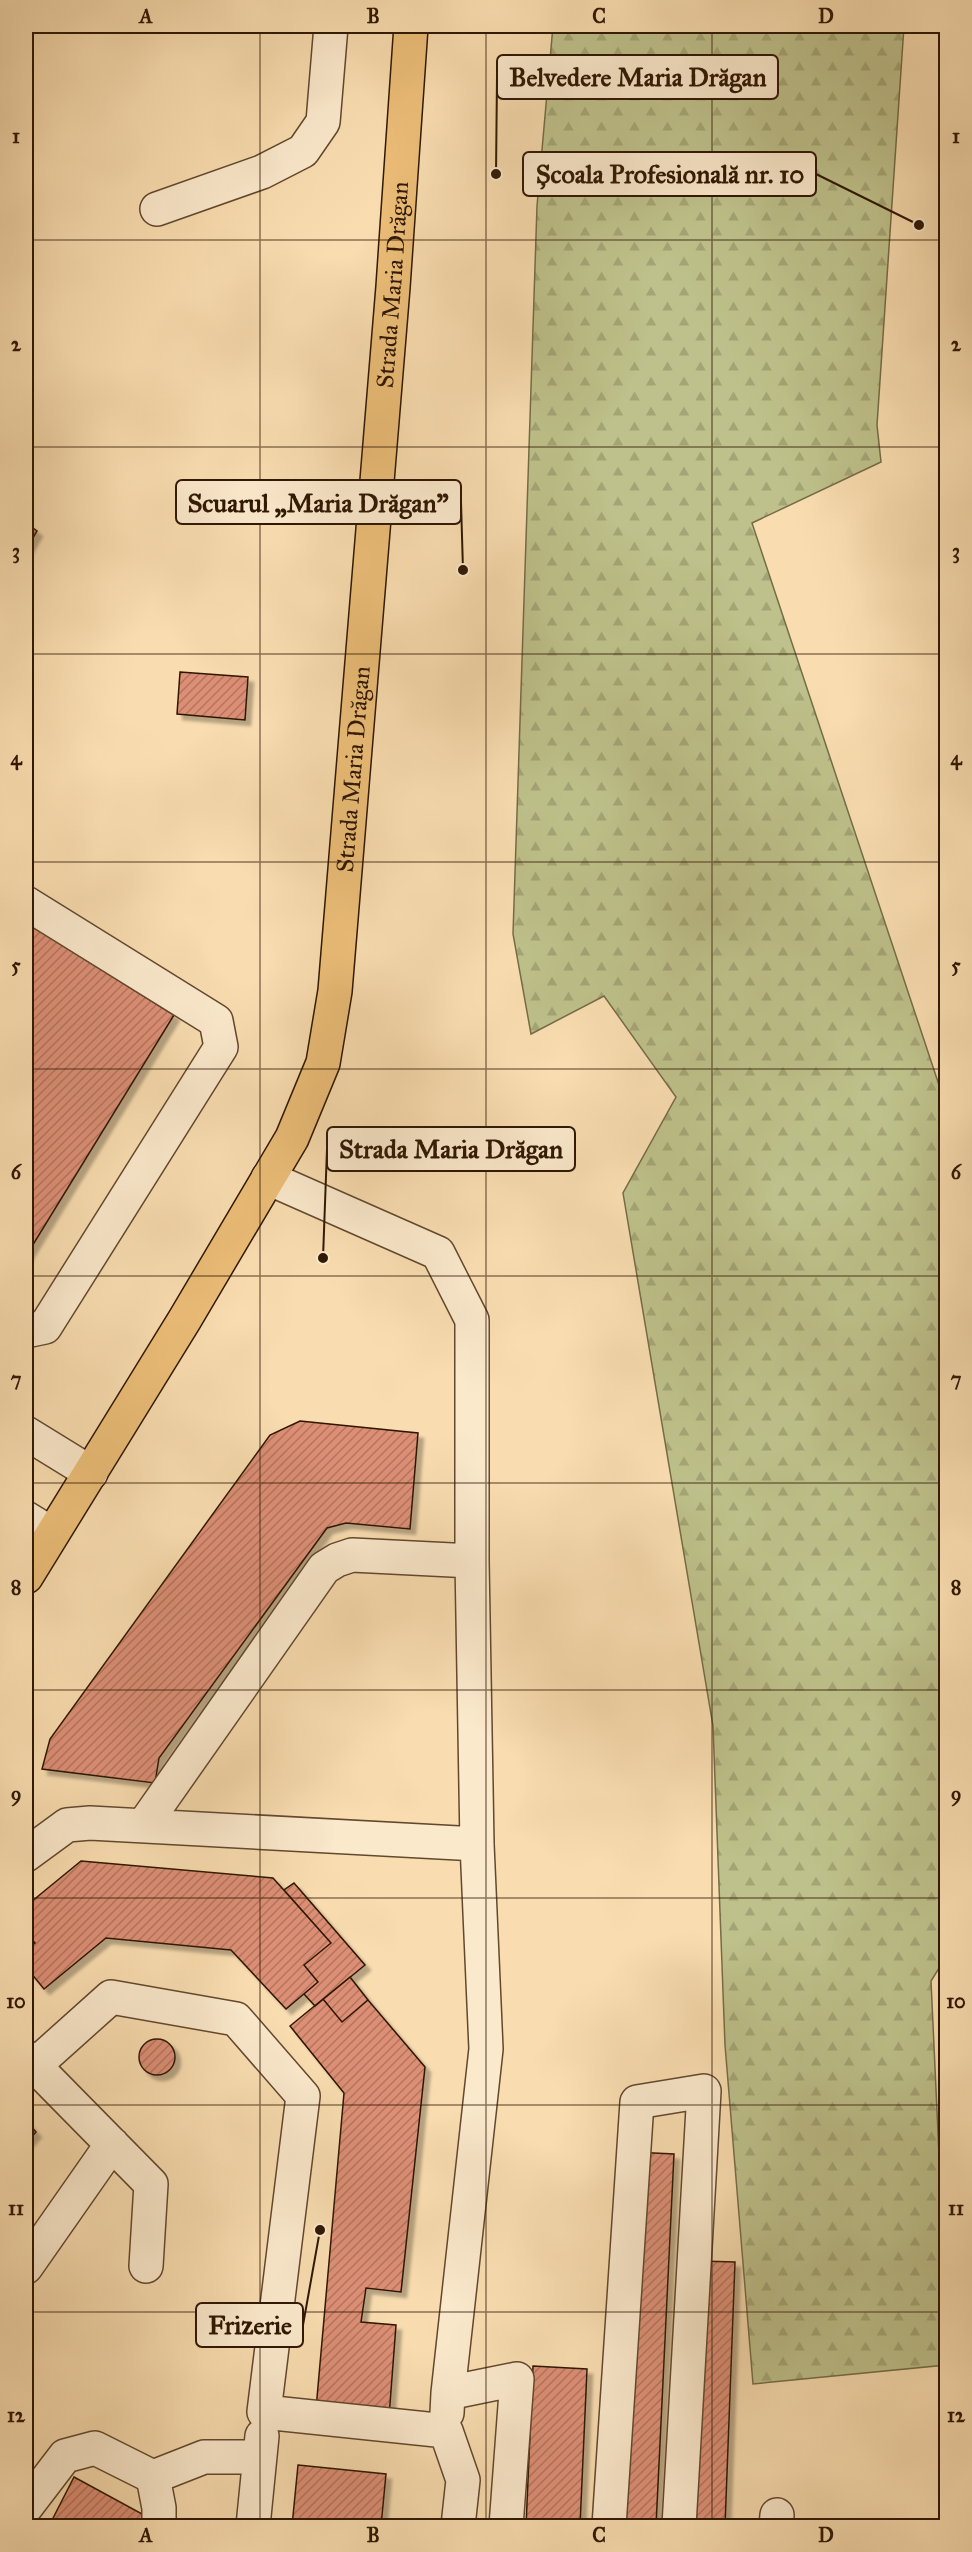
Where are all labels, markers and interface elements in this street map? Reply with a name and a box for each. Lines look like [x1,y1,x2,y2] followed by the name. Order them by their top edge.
[137,4,153,28] text: A
[366,4,380,28] text: B
[592,4,606,28] text: C
[818,4,834,28] text: D
[497,55,778,99] callout: Belvedere Maria Drăgan
[509,61,767,94] text: Belvedere Maria Drăgan
[12,124,20,148] text: 1
[952,124,960,148] text: 1
[523,152,816,196] callout: Școala Profesională nr. 10
[536,158,804,190] text: Școala Profesională nr. 10
[370,181,415,389] street label: Strada Maria Drăgan
[11,332,22,356] text: 2
[951,332,962,356] text: 2
[176,480,461,524] callout: Scuarul „Maria Drăgan”
[187,487,449,520] text: Scuarul „Maria Drăgan”
[12,539,20,564] text: 3
[952,539,960,564] text: 3
[330,665,377,874] street label: Strada Maria Drăgan
[10,746,22,771] text: 4
[950,746,962,771] text: 4
[11,953,21,977] text: 5
[951,953,961,977] text: 5
[327,1127,575,1171] callout: Strada Maria Drăgan
[339,1133,563,1166] text: Strada Maria Drăgan
[11,1160,23,1184] text: 6
[951,1160,963,1184] text: 6
[11,1367,22,1391] text: 7
[951,1367,962,1391] text: 7
[11,1575,21,1599] text: 8
[951,1575,961,1599] text: 8
[11,1782,21,1807] text: 9
[951,1782,961,1807] text: 9
[6,1989,26,2013] text: 10
[946,1989,966,2013] text: 10
[8,2196,24,2220] text: 11
[948,2196,964,2220] text: 11
[196,2303,303,2347] callout: Frizerie
[208,2309,292,2341] text: Frizerie
[7,2403,26,2427] text: 12
[947,2403,966,2427] text: 12
[137,2523,153,2547] text: A
[366,2523,380,2547] text: B
[592,2523,606,2547] text: C
[818,2523,834,2547] text: D

